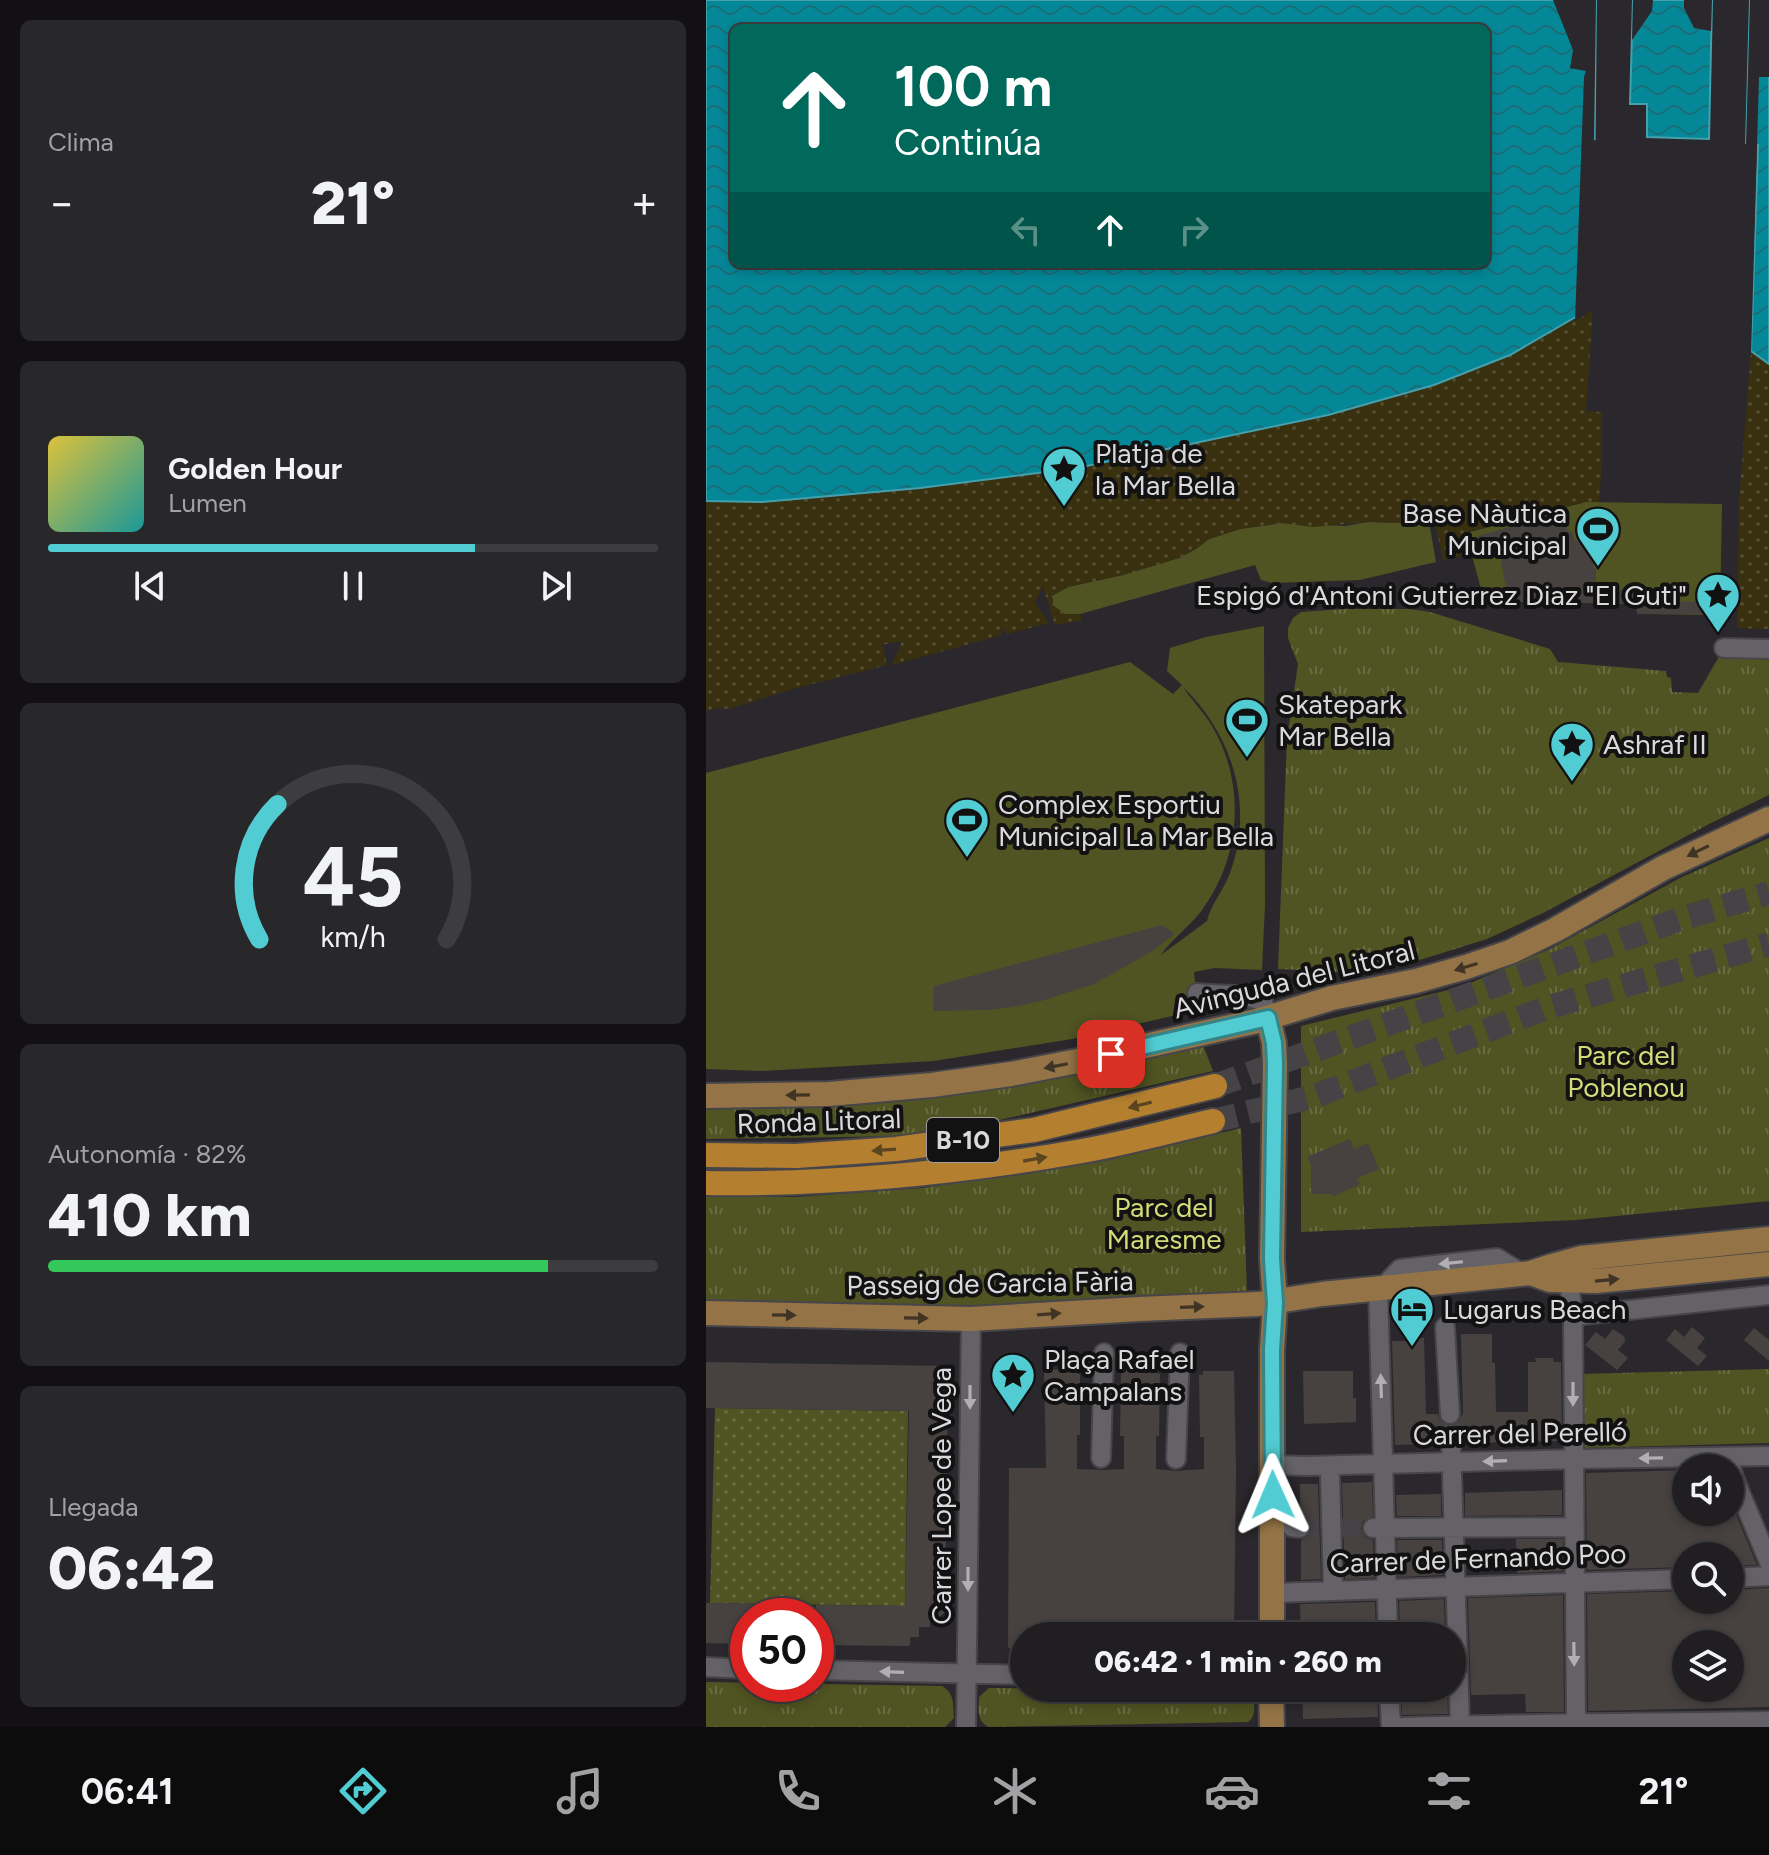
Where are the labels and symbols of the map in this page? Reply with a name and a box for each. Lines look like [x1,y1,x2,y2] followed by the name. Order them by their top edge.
[1095,436,1236,502] place label: Platja de la Mar Bella
[1040,445,1088,508] place icon: Platja de la Mar Bella
[1402,496,1567,562] place label: Base Nàutica Municipal
[1574,505,1622,568] sports icon: Base Nàutica Municipal
[1694,571,1742,634] place icon: Espigó d'Antoni Gutierrez Diaz "El Guti"
[1196,578,1687,612] place label: Espigó d'Antoni Gutierrez Diaz "El Guti"
[1278,687,1403,753] place label: Skatepark Mar Bella
[1223,696,1271,759] sports icon: Skatepark Mar Bella
[1548,720,1596,783] place icon: Ashraf II
[1603,727,1707,761] place label: Ashraf II
[998,787,1274,853] place label: Complex Esportiu Municipal La Mar Bella
[943,796,991,859] sports icon: Complex Esportiu Municipal La Mar Bella
[1686,845,1709,858] one-way arrow
[1170,933,1418,1025] street label: Avinguda del Litoral
[1453,961,1477,974] one-way arrow
[1077,1020,1145,1088] pin
[1567,1038,1685,1104] park label: Parc del Poblenou
[1043,1060,1068,1073] one-way arrow
[784,1089,810,1101] one-way arrow
[1127,1099,1152,1111] one-way arrow
[736,1101,902,1141] street label: Ronda Litoral
[927,1118,999,1162] road number: B-10
[871,1144,896,1157] one-way arrow
[1022,1152,1047,1164] one-way arrow
[1107,1190,1221,1256] park label: Parc del Maresme
[1438,1257,1463,1270] one-way arrow
[846,1263,1134,1303] street label: Passeig de Garcia Fària
[1595,1274,1620,1287] one-way arrow
[1388,1285,1436,1348] hotel icon: Lugarus Beach
[1443,1292,1626,1326] place label: Lugarus Beach
[1179,1301,1205,1314] one-way arrow
[1037,1307,1062,1320] one-way arrow
[772,1309,797,1322] one-way arrow
[904,1312,929,1324] one-way arrow
[1044,1342,1195,1408] place label: Plaça Rafael Campalans
[989,1351,1037,1414] place icon: Plaça Rafael Campalans
[924,1367,958,1625] street label: Carrer Lope de Vega
[1374,1373,1387,1398] one-way arrow
[1567,1382,1579,1407] one-way arrow
[964,1385,976,1410] one-way arrow
[1413,1414,1627,1452] street label: Carrer del Perelló
[1638,1452,1663,1464] one-way arrow
[1231,1453,1315,1537] position arrow
[1482,1454,1507,1467] one-way arrow
[1329,1536,1627,1580] street label: Carrer de Fernando Poo
[962,1567,975,1592] one-way arrow
[730,1598,834,1702] speed limit sign: 50
[1568,1642,1581,1667] one-way arrow
[879,1666,904,1679] one-way arrow

